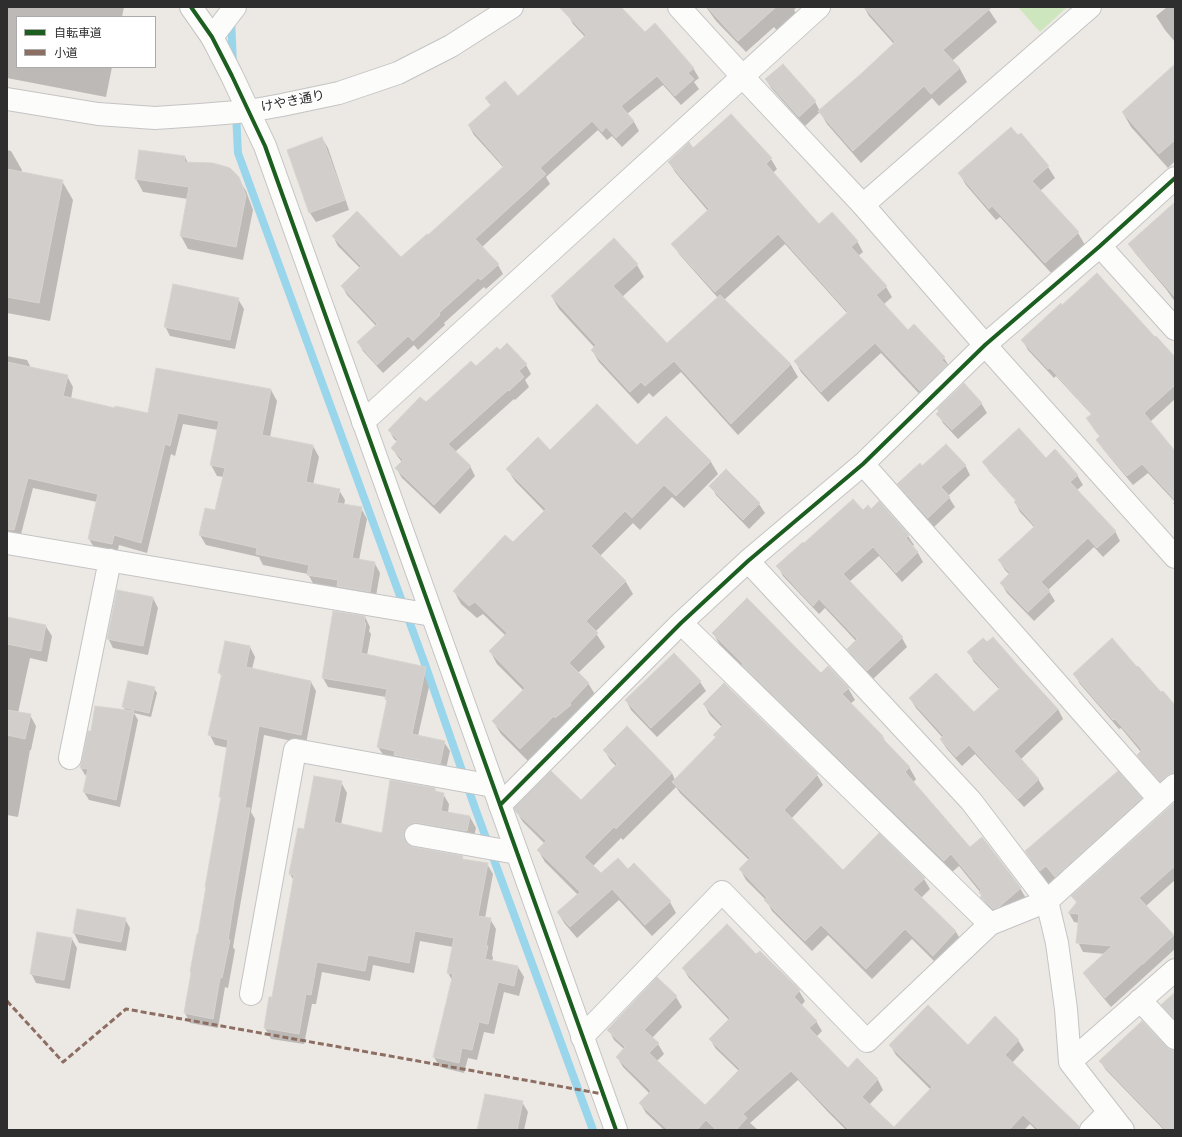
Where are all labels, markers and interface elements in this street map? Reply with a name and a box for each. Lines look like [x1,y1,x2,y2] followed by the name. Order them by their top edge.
[16,16,156,68] legend
[54,25,102,41] text: 自転車道
[54,45,78,61] text: 小道
[260,88,326,116] street label: けやき通り

